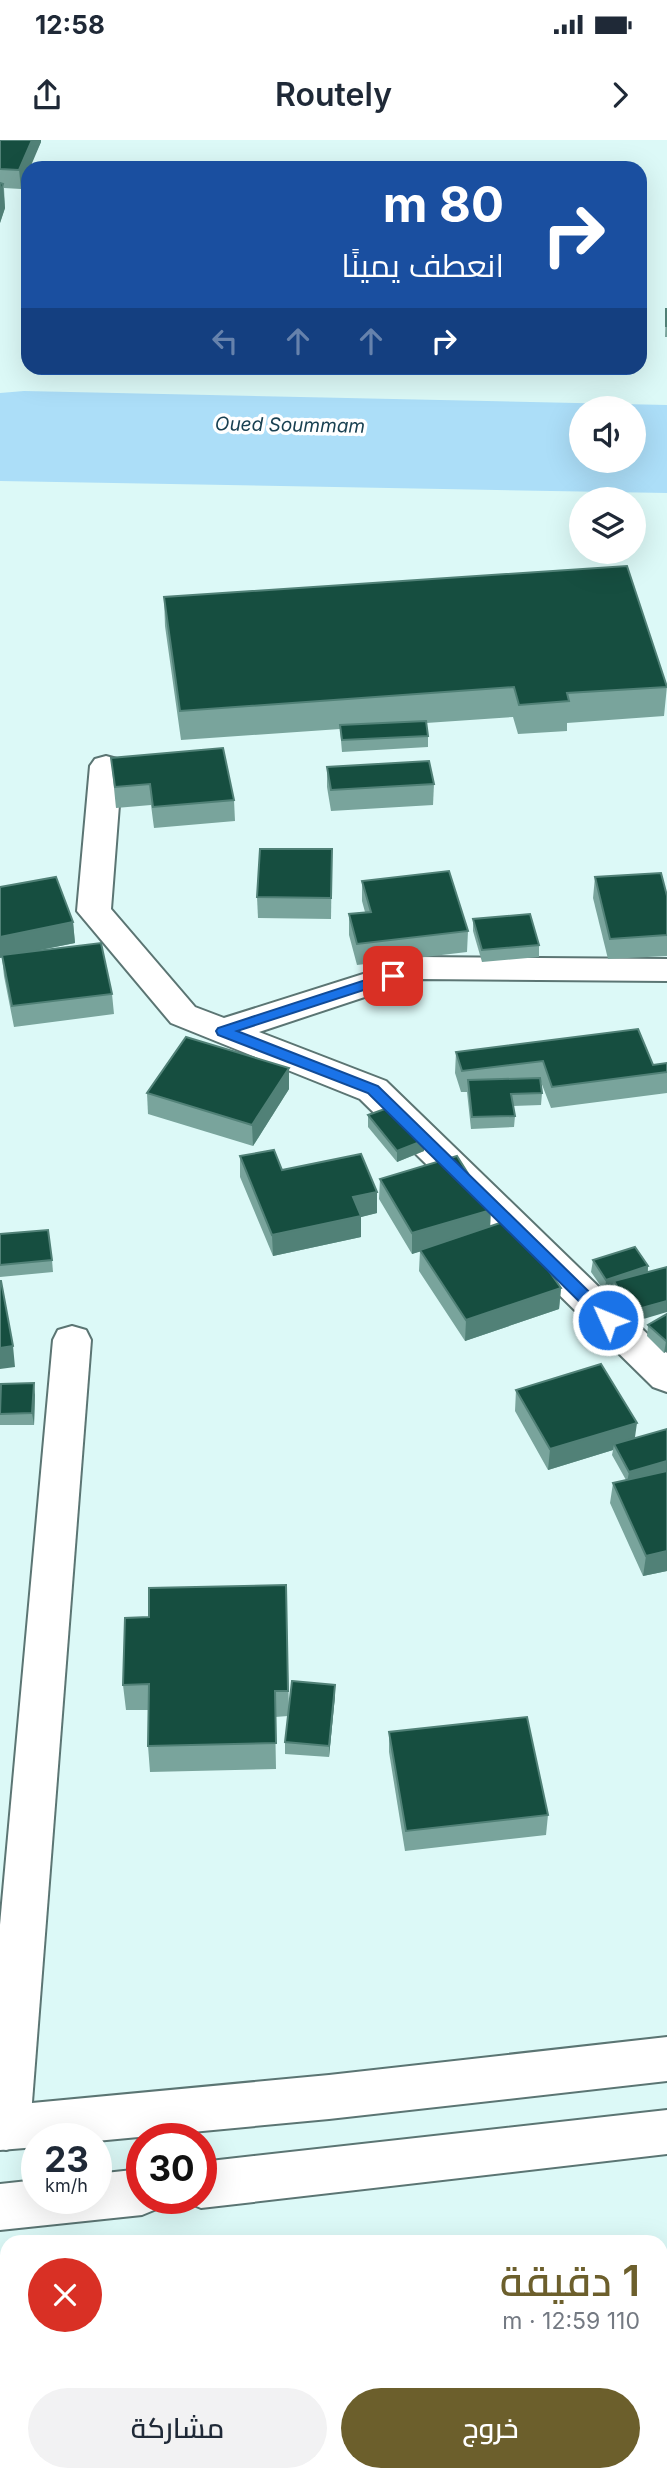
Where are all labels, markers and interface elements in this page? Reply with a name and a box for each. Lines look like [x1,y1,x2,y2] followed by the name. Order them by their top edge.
[35,9,105,40] text: 12:58
[275,75,392,114] text: Routely
[28,76,66,114] icon: share
[601,76,639,114] icon: forward
[383,175,504,234] text: 80 m
[528,189,619,280] icon: right
[341,246,504,285] text: انعطف يمينًا
[206,322,244,360] icon: left
[279,322,317,360] icon: ahead
[352,322,390,360] icon: ahead
[425,322,463,360] icon: right
[569,396,646,564] map controls
[569,396,646,473] button: sound
[215,412,365,438] water label: Oued Soummam
[569,487,646,564] button: layers
[363,946,423,1006] pin
[374,957,412,995] icon: arrive
[571,1283,645,1357] position arrow
[126,2123,217,2214] speed limit sign: 30
[44,2138,89,2180] text: 23
[45,2175,88,2196] text: km/h
[500,2255,640,2306] text: 1 دقيقة
[28,2258,102,2332] button: close
[502,2307,640,2335] text: 110 m · 12:59
[28,2388,327,2468] button: مشاركة
[341,2388,640,2468] button: خروج

